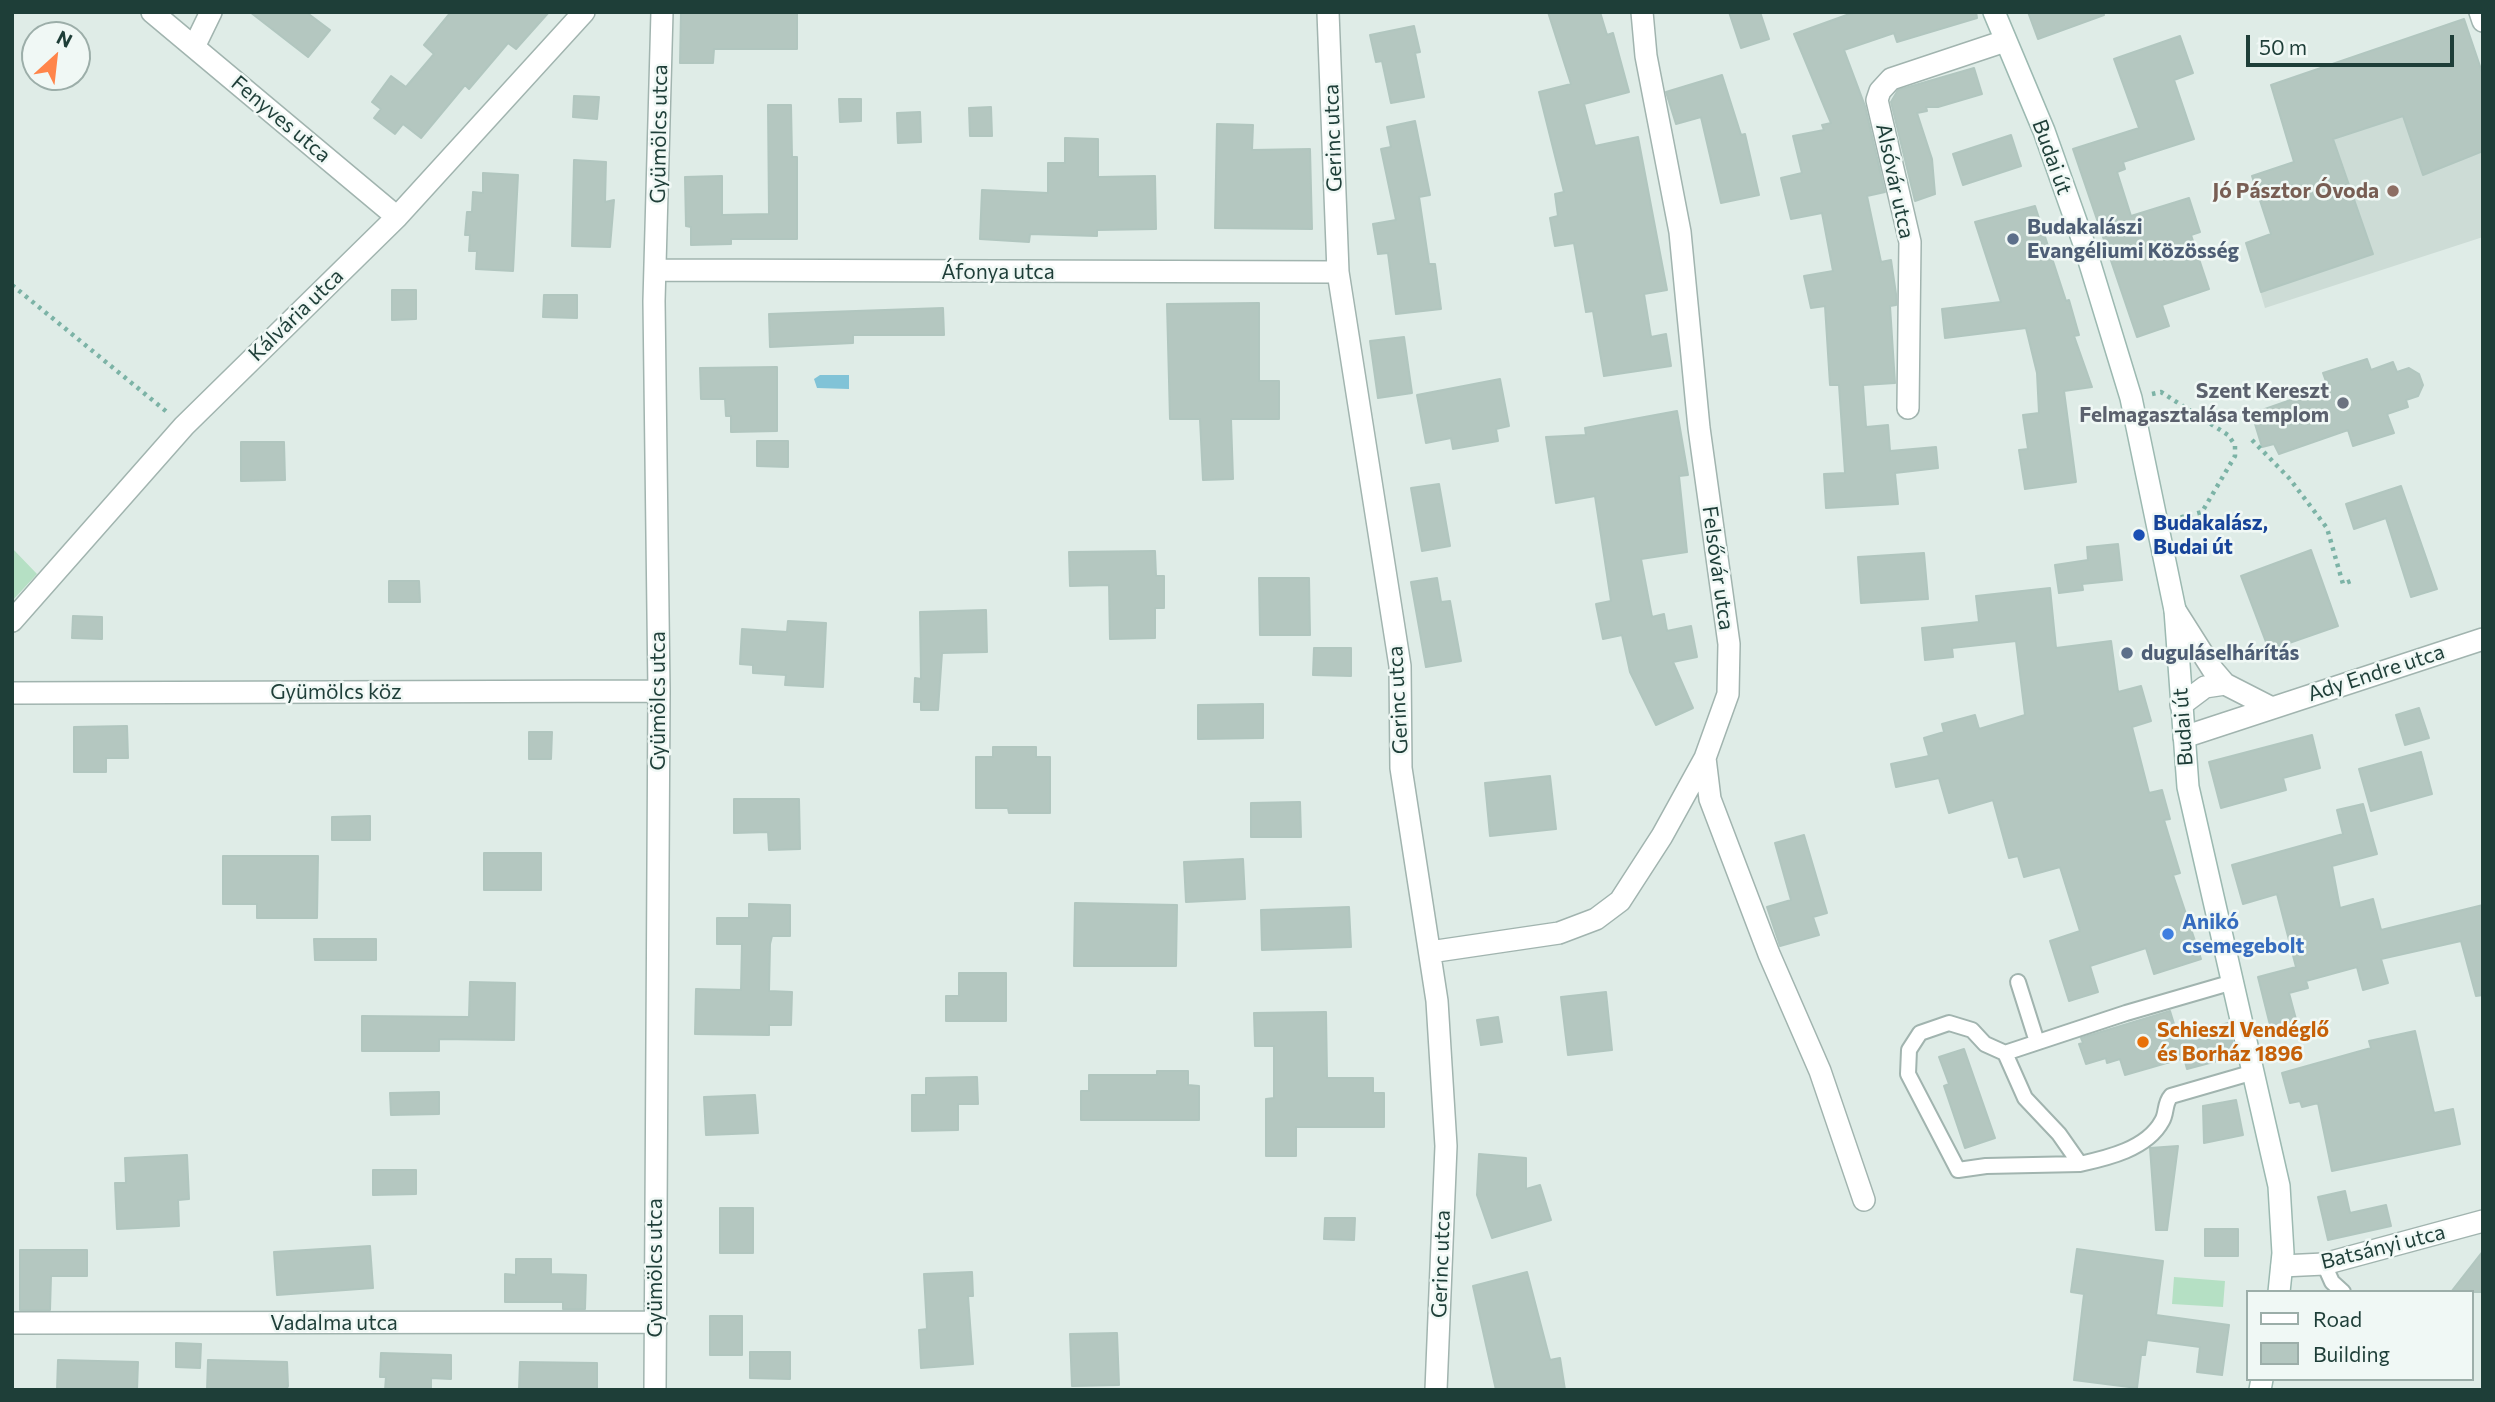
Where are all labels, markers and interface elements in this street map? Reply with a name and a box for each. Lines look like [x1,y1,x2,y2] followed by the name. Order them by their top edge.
[21,21,91,91] north arrow
[2250,21,2458,65] scale bar
[53,25,76,52] text: N
[2259,34,2307,59] text: 50 m
[645,64,673,204] street label: Gyümölcs utca
[226,70,336,168] street label: Fenyves utca
[1319,83,1347,193] street label: Gerinc utca
[2027,116,2077,198] street label: Budai út
[1871,121,1919,241] street label: Alsóvár utca
[2213,178,2379,204] place label: Jó Pásztor Óvoda
[2385,183,2401,199] marker: Jó Pásztor Óvoda
[2027,214,2239,264] place label: Budakalászi Evangéliumi Közösség
[2005,231,2021,247] marker: Budakalászi Evangéliumi Közösség
[941,259,1055,285] street label: Áfonya utca
[243,264,349,366] street label: Kálvária utca
[2079,378,2329,428] place label: Szent Kereszt Felmagasztalása templom
[2335,395,2351,411] marker: Szent Kereszt Felmagasztalása templom
[1697,504,1739,632] street label: Felsővár utca
[2153,510,2268,560] place label: Budakalász, Budai út
[2131,527,2147,543] marker: Budakalász, Budai út
[645,631,671,771] street label: Gyümölcs utca
[2304,639,2448,707] street label: Ady Endre utca
[2141,640,2299,666] place label: duguláselhárítás
[1383,645,1413,755] street label: Gerinc utca
[2119,645,2135,661] marker: duguláselhárítás
[270,679,402,705] street label: Gyümölcs köz
[2168,687,2198,767] street label: Budai út
[2182,909,2304,959] place label: Anikó csemegebolt
[2160,926,2176,942] marker: Anikó csemegebolt
[2157,1017,2329,1067] place label: Schieszl Vendéglő és Borház 1896
[2135,1034,2151,1050] marker: Schieszl Vendéglő és Borház 1896
[642,1198,668,1338] street label: Gyümölcs utca
[1427,1209,1455,1319] street label: Gerinc utca
[2318,1219,2448,1275] street label: Batsányi utca
[2246,1290,2474,1381] legend
[2313,1306,2362,1331] text: Road
[270,1310,398,1336] street label: Vadalma utca
[2313,1341,2390,1366] text: Building

